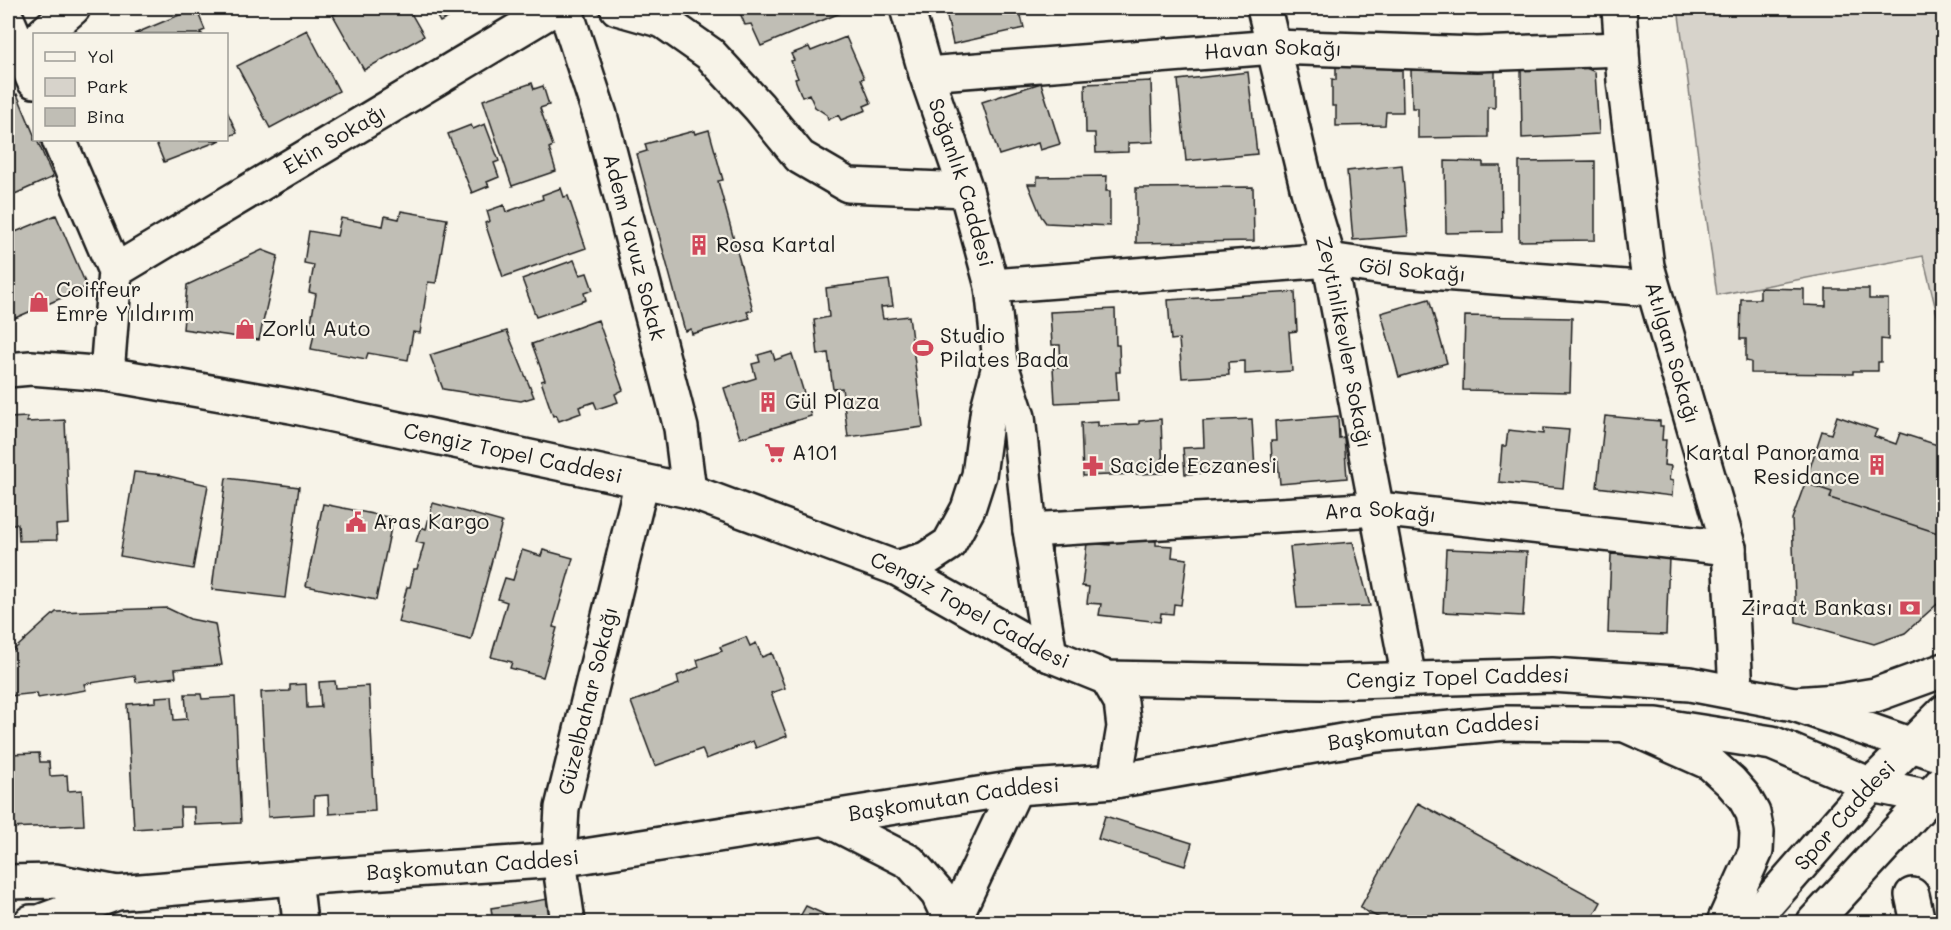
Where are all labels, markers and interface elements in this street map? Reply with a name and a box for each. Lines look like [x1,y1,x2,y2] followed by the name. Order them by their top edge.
[1203,32,1342,64] street label: Havan Sokağı
[33,33,228,141] legend
[87,44,114,68] text: Yol
[87,74,128,98] text: Park
[923,94,1001,270] street label: Soğanlık Caddesi
[278,97,390,180] street label: Ekin Sokağı
[87,104,125,128] text: Bina
[599,150,673,343] street label: Adem Yavuz Sokak
[716,230,836,257] place label: Rosa Kartal
[687,233,711,257] building icon: Rosa Kartal
[1311,233,1380,450] street label: Zeytinlikevler Sokağı
[1357,250,1467,287] street label: Göl Sokağı
[56,275,194,326] place label: Coiffeur Emre Yıldırım
[1640,278,1707,427] street label: Atılgan Sokağı
[27,290,51,314] shop icon: Coiffeur Emre Yıldırım
[262,314,370,341] place label: Zorlu Auto
[233,317,257,341] shop icon: Zorlu Auto
[940,321,1069,372] place label: Studio Pilates Bada
[911,336,935,360] sports icon: Studio Pilates Bada
[785,387,880,414] place label: Gül Plaza
[756,390,780,414] building icon: Gül Plaza
[401,415,625,488] street label: Cengiz Topel Caddesi
[792,438,838,465] place label: A101
[1686,438,1860,489] place label: Kartal Panorama Residance
[763,441,787,465] supermarket icon: A101
[1110,451,1277,478] place label: Sacide Eczanesi
[1865,453,1889,477] building icon: Kartal Panorama Residance
[1081,454,1105,478] pharmacy icon: Sacide Eczanesi
[1323,494,1438,527] street label: Ara Sokağı
[373,507,489,534] place label: Aras Kargo
[344,510,368,534] public building icon: Aras Kargo
[867,545,1074,674] street label: Cengiz Topel Caddesi
[1741,593,1893,620] place label: Ziraat Bankası
[1898,596,1922,620] bank icon: Ziraat Bankası
[551,604,623,798] street label: Güzelbahar Sokağı
[1346,660,1570,693] street label: Cengiz Topel Caddesi
[1325,708,1540,755] street label: Başkomutan Caddesi
[1788,754,1900,875] street label: Spor Caddesi
[846,770,1060,826] street label: Başkomutan Caddesi
[365,842,581,885] street label: Başkomutan Caddesi

